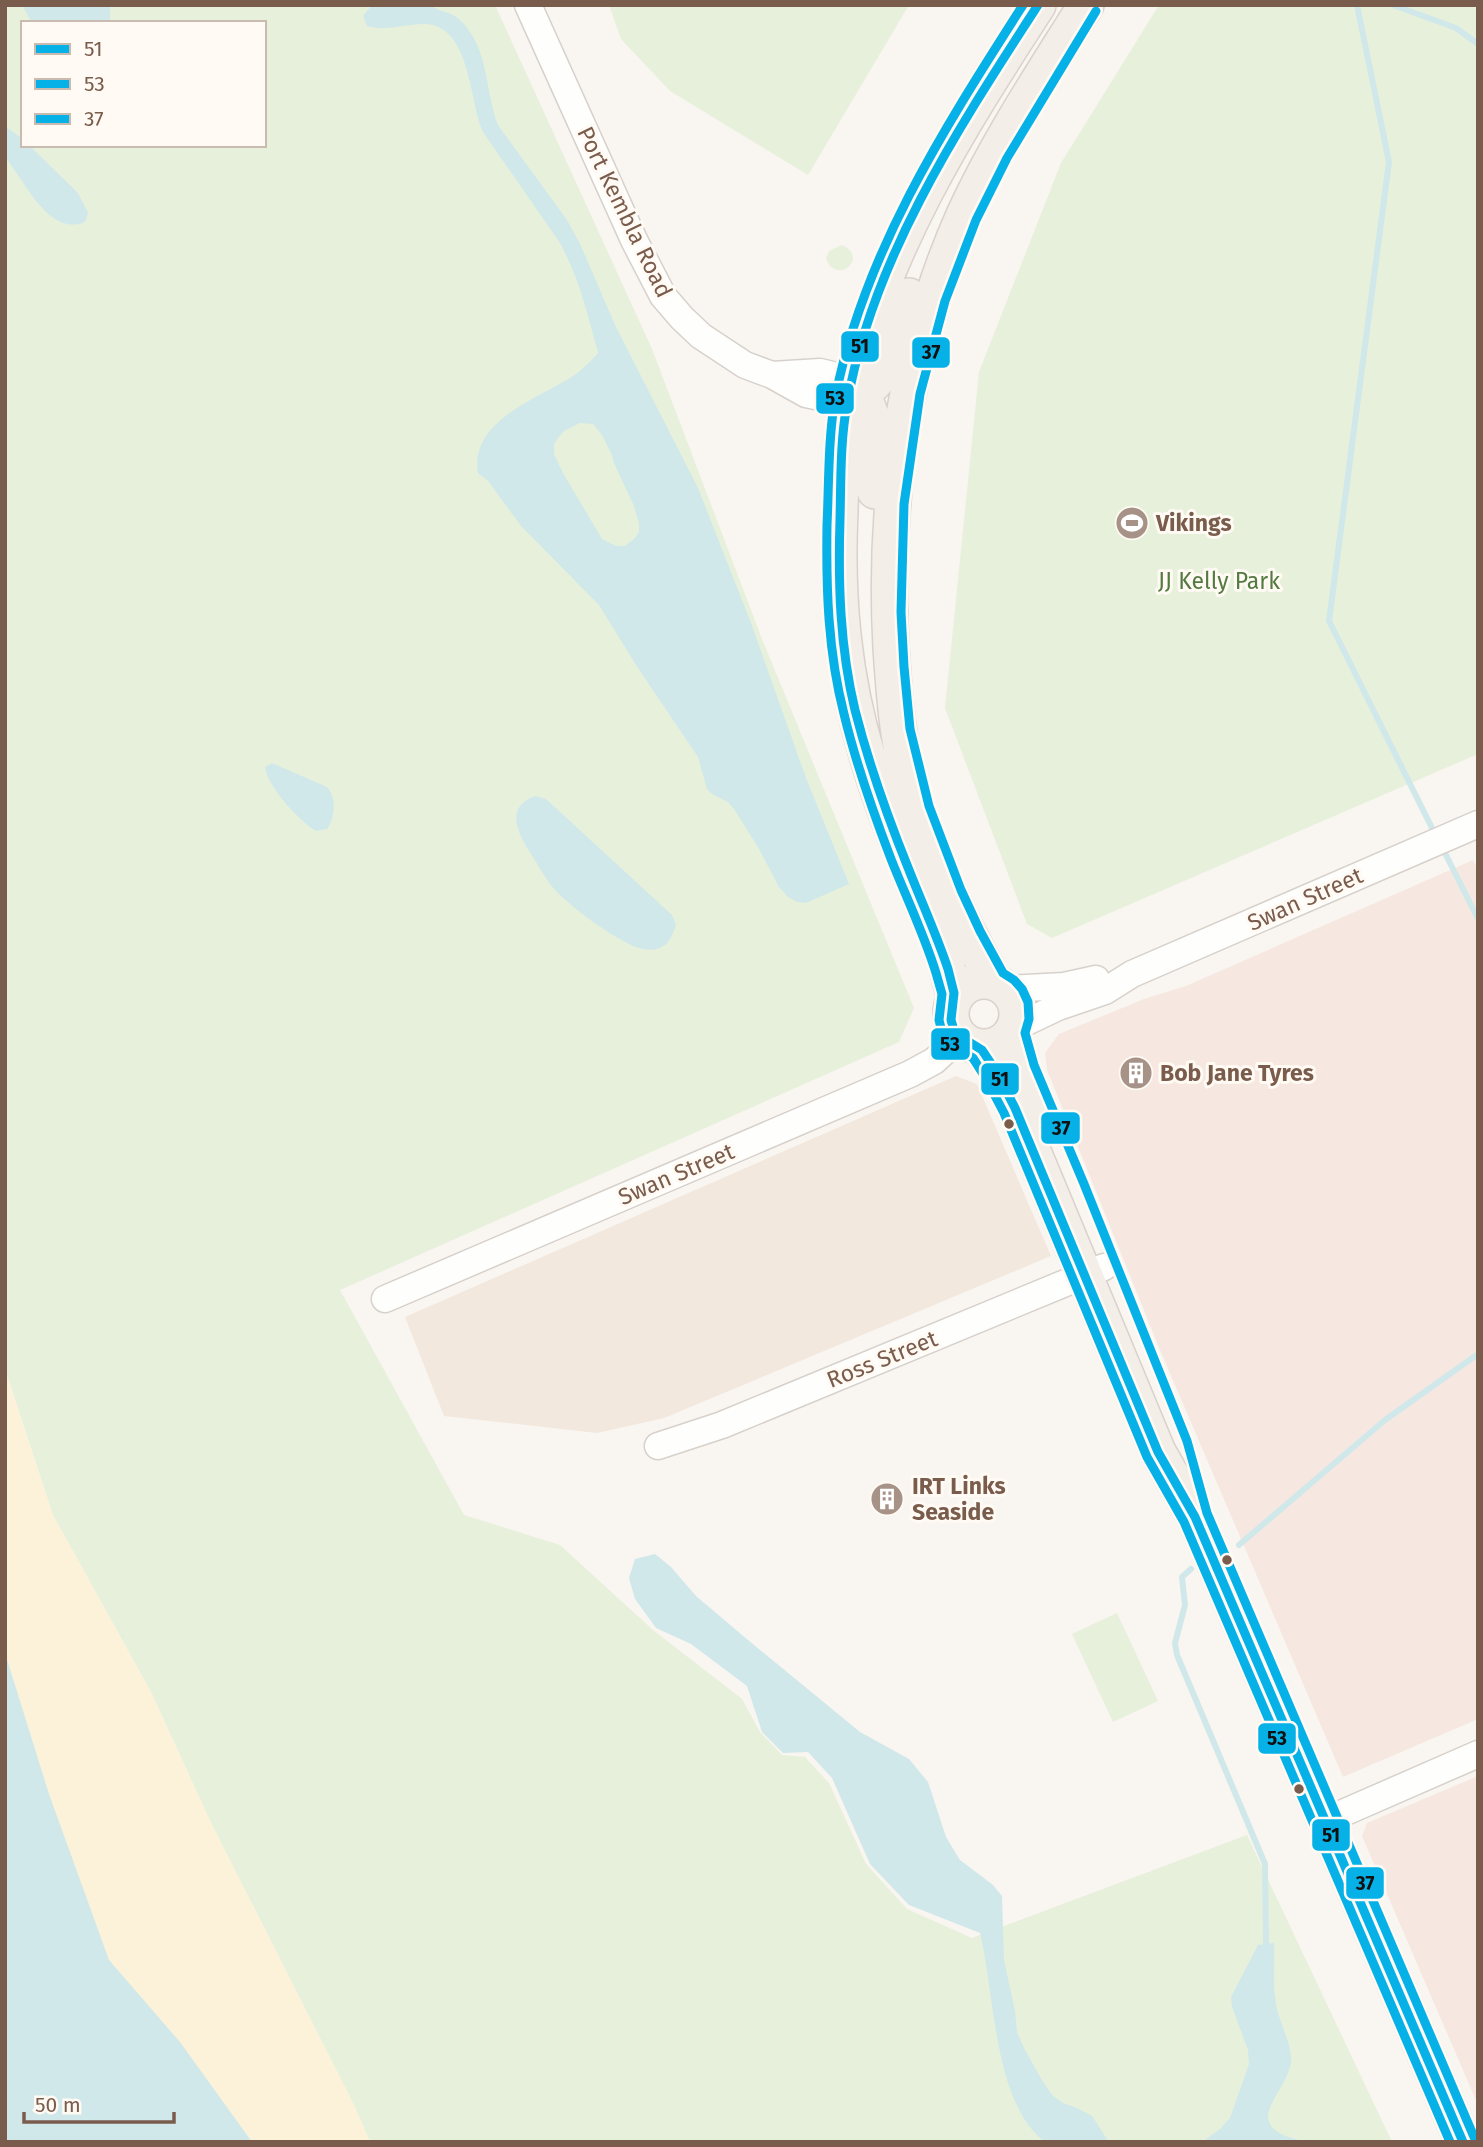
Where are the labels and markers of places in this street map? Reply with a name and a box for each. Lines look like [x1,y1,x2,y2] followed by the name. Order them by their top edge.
[1113,504,1151,542] sports icon: Vikings
[1155,509,1232,537] place label: Vikings
[1117,1054,1155,1092] building icon: Bob Jane Tyres
[1160,1059,1314,1087] place label: Bob Jane Tyres
[1002,1117,1016,1131] unlabelled marker
[912,1472,1006,1526] place label: IRT Links Seaside
[868,1480,906,1518] building icon: IRT Links Seaside
[1220,1553,1234,1567] unlabelled marker
[1292,1782,1306,1796] unlabelled marker

